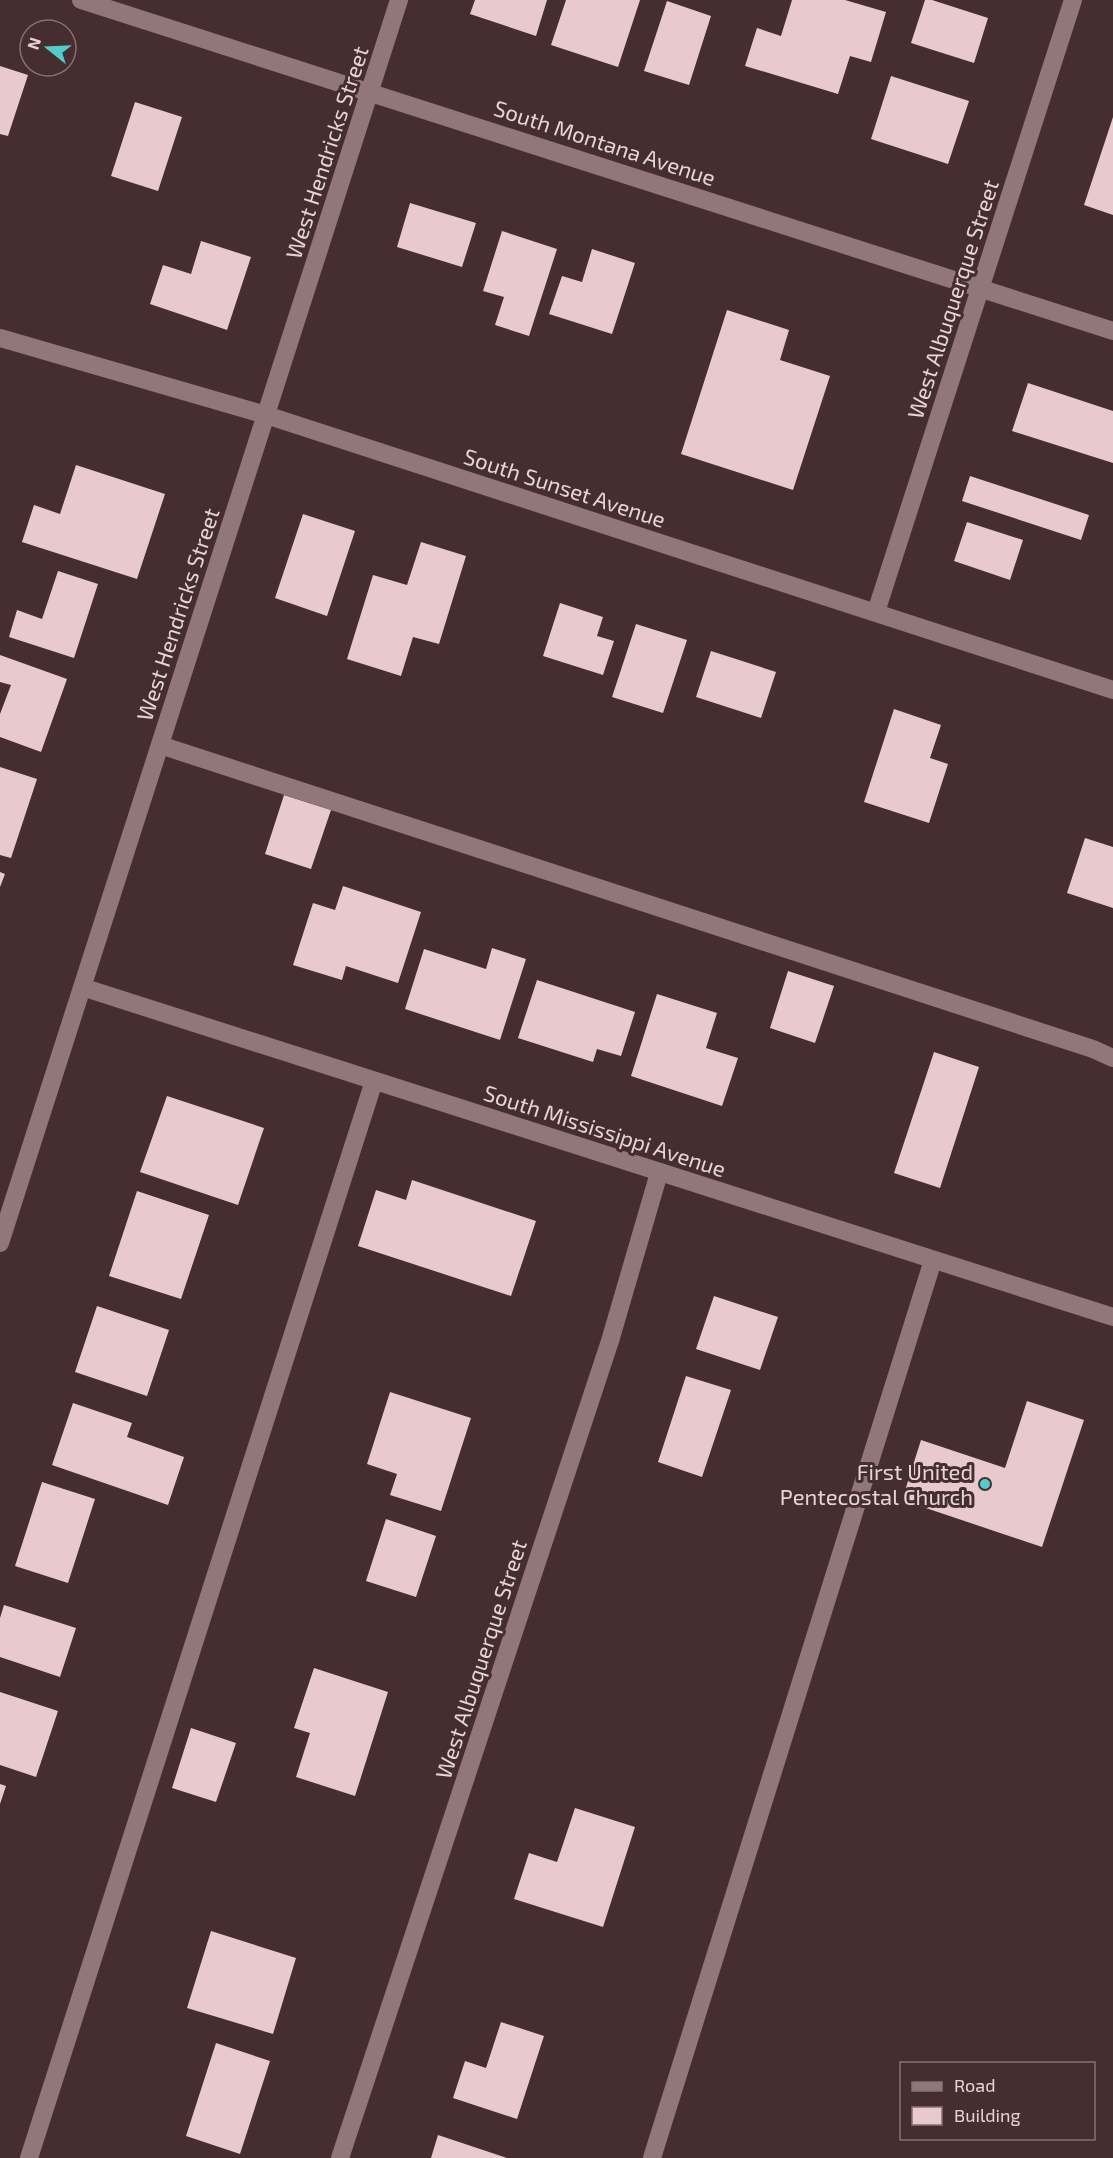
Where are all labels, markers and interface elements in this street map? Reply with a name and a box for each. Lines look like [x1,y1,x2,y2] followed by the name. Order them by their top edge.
[18,18,78,78] north arrow
[22,35,44,52] text: N
[279,42,373,262] street label: West Hendricks Street
[491,94,719,190] street label: South Montana Avenue
[901,176,1003,422] street label: West Albuquerque Street
[461,442,669,532] street label: South Sunset Avenue
[130,504,224,724] street label: West Hendricks Street
[481,1079,729,1181] street label: South Mississippi Avenue
[780,1458,973,1509] place label: First United Pentecostal Church
[978,1477,992,1491] marker: First United Pentecostal Church
[429,1536,531,1782] street label: West Albuquerque Street
[900,2062,1095,2140] legend
[954,2074,995,2096] text: Road
[954,2104,1021,2126] text: Building

